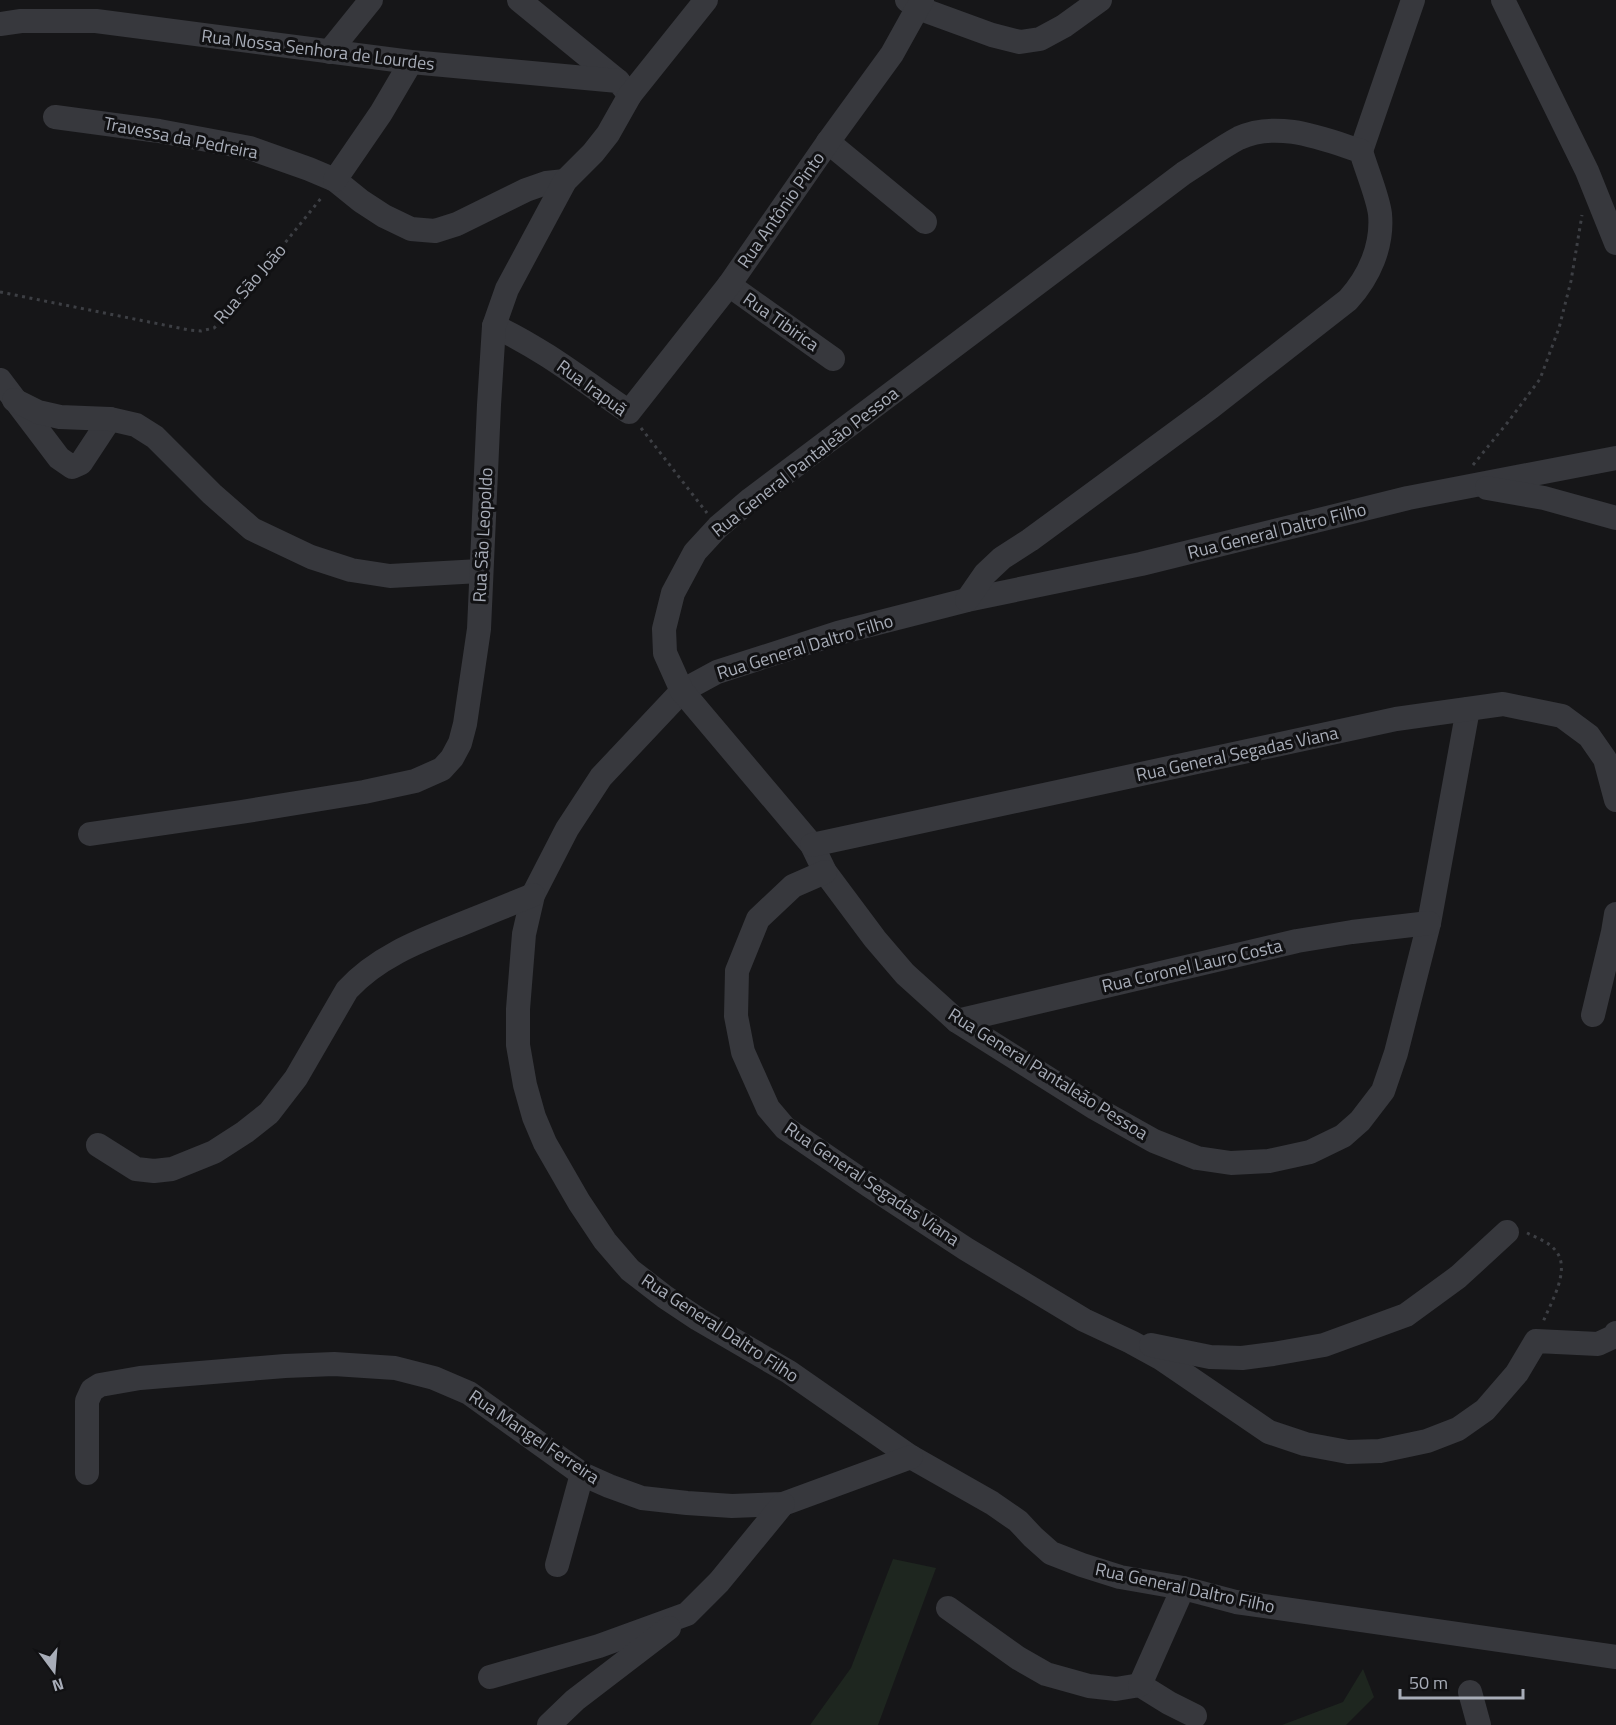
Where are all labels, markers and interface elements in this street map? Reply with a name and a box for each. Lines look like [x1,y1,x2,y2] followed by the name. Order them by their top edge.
[200,22,436,77] street label: Rua Nossa Senhora de Lourdes
[102,109,260,166] street label: Travessa da Pedreira
[730,146,831,274] street label: Rua Antônio Pinto
[207,237,292,330] street label: Rua São João
[738,285,825,358] street label: Rua Tibirica
[551,353,633,422] street label: Rua Irapuã
[705,380,904,543] street label: Rua General Pantaleão Pessoa
[465,467,500,603] street label: Rua São Leopoldo
[1185,495,1369,566] street label: Rua General Daltro Filho
[713,607,896,686] street label: Rua General Daltro Filho
[1133,719,1340,788] street label: Rua General Segadas Viana
[1099,932,1285,999] street label: Rua Coronel Lauro Costa
[943,1001,1153,1146] street label: Rua General Pantaleão Pessoa
[779,1115,965,1252] street label: Rua General Segadas Viana
[636,1266,804,1389] street label: Rua General Daltro Filho
[463,1383,605,1490] street label: Rua Mangel Ferreira
[1093,1555,1278,1620] street label: Rua General Daltro Filho
[24,1641,84,1701] north arrow
[1400,1662,1523,1700] scale bar
[1409,1669,1448,1696] text: 50 m
[49,1672,67,1698] text: N

